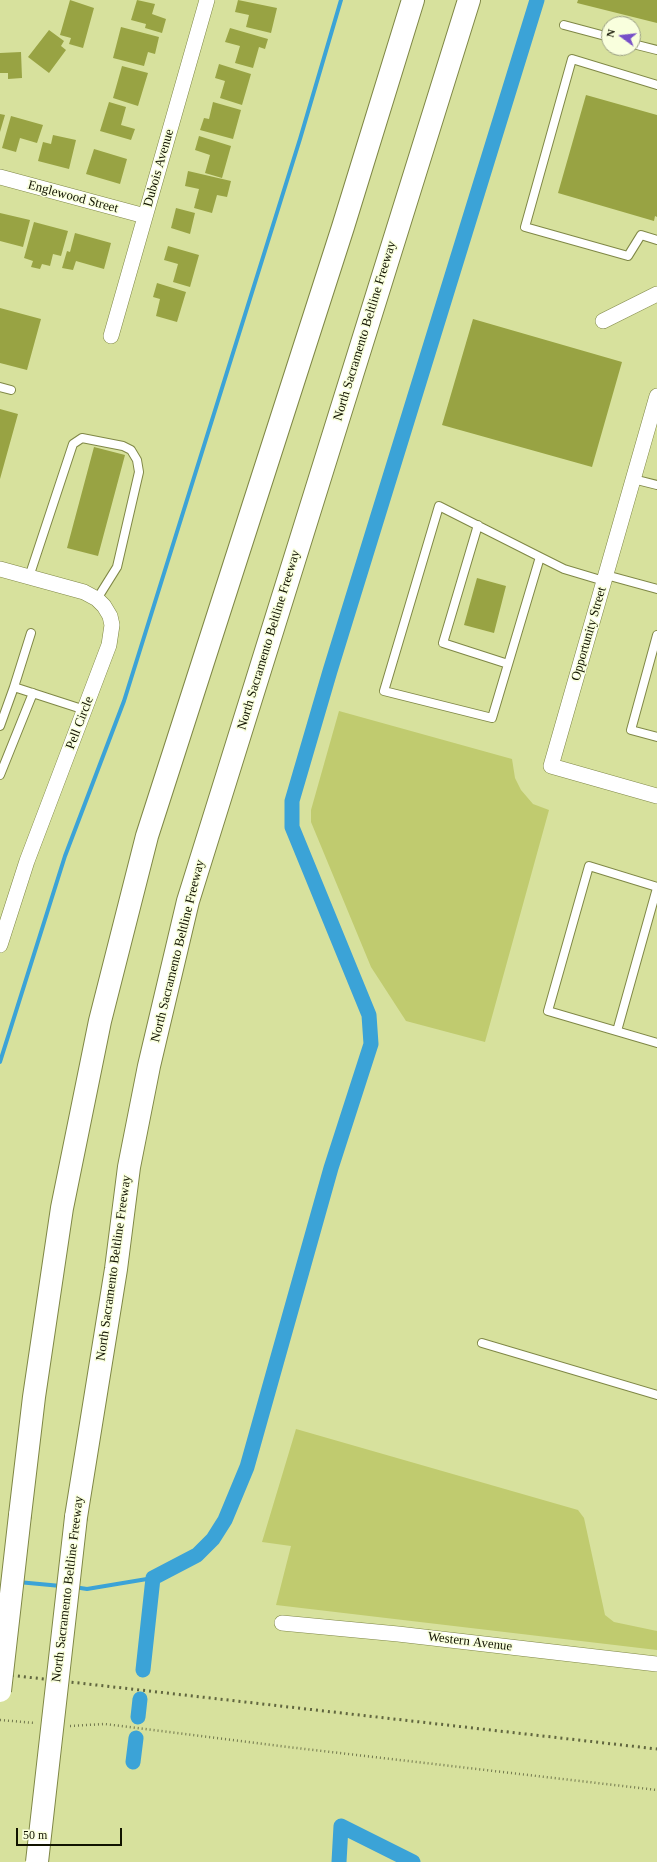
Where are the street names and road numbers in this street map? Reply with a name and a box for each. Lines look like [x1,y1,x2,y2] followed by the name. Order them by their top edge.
[140,127,178,209] street label: Dubois Avenue
[26,177,120,217] street label: Englewood Street
[330,239,400,423] street label: North Sacramento Beltline Freeway
[234,548,304,732] street label: North Sacramento Beltline Freeway
[568,585,610,683] street label: Opportunity Street
[63,694,97,752] street label: Pell Circle
[148,858,208,1044] street label: North Sacramento Beltline Freeway
[93,1174,135,1362] street label: North Sacramento Beltline Freeway
[49,1495,87,1683] street label: North Sacramento Beltline Freeway
[427,1629,513,1655] street label: Western Avenue

